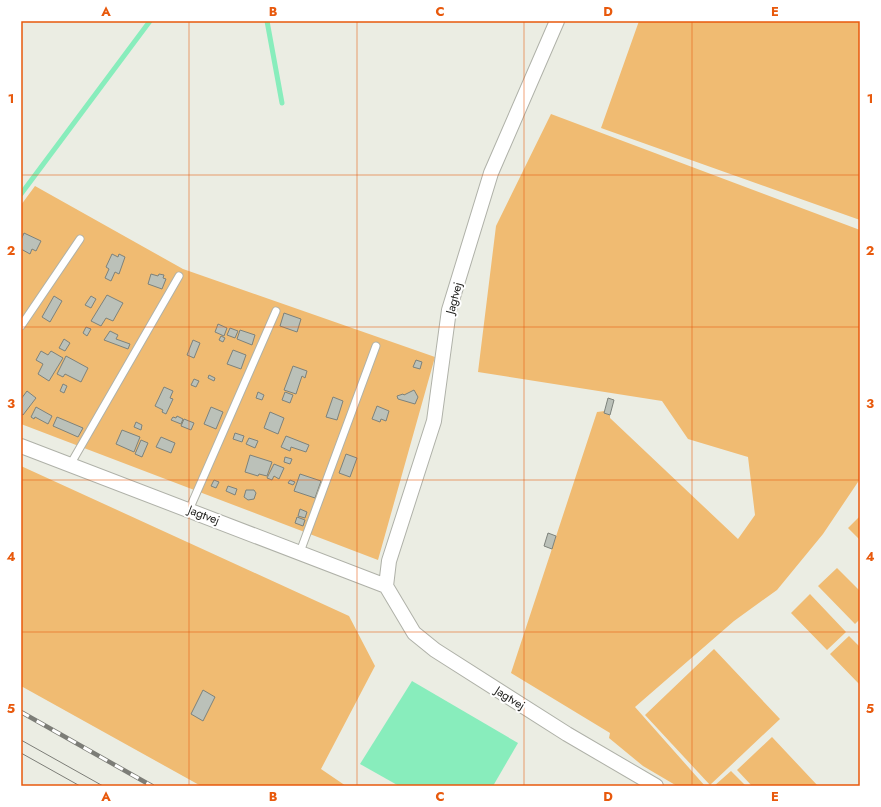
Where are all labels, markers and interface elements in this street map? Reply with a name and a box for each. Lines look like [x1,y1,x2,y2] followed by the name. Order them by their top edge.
[100,2,111,21] text: A
[269,2,278,21] text: B
[435,2,445,21] text: C
[603,2,613,21] text: D
[771,2,779,21] text: E
[8,89,14,108] text: 1
[867,89,873,108] text: 1
[7,241,15,260] text: 2
[866,241,874,260] text: 2
[441,280,467,318] street label: Jagtvej
[7,394,15,413] text: 3
[866,394,874,413] text: 3
[184,500,222,529] street label: Jagtvej
[6,547,16,566] text: 4
[865,547,875,566] text: 4
[490,681,529,714] street label: Jagtvej
[7,699,15,718] text: 5
[866,699,874,718] text: 5
[100,787,111,806] text: A
[269,787,278,806] text: B
[435,787,445,806] text: C
[603,787,613,806] text: D
[771,787,779,806] text: E

